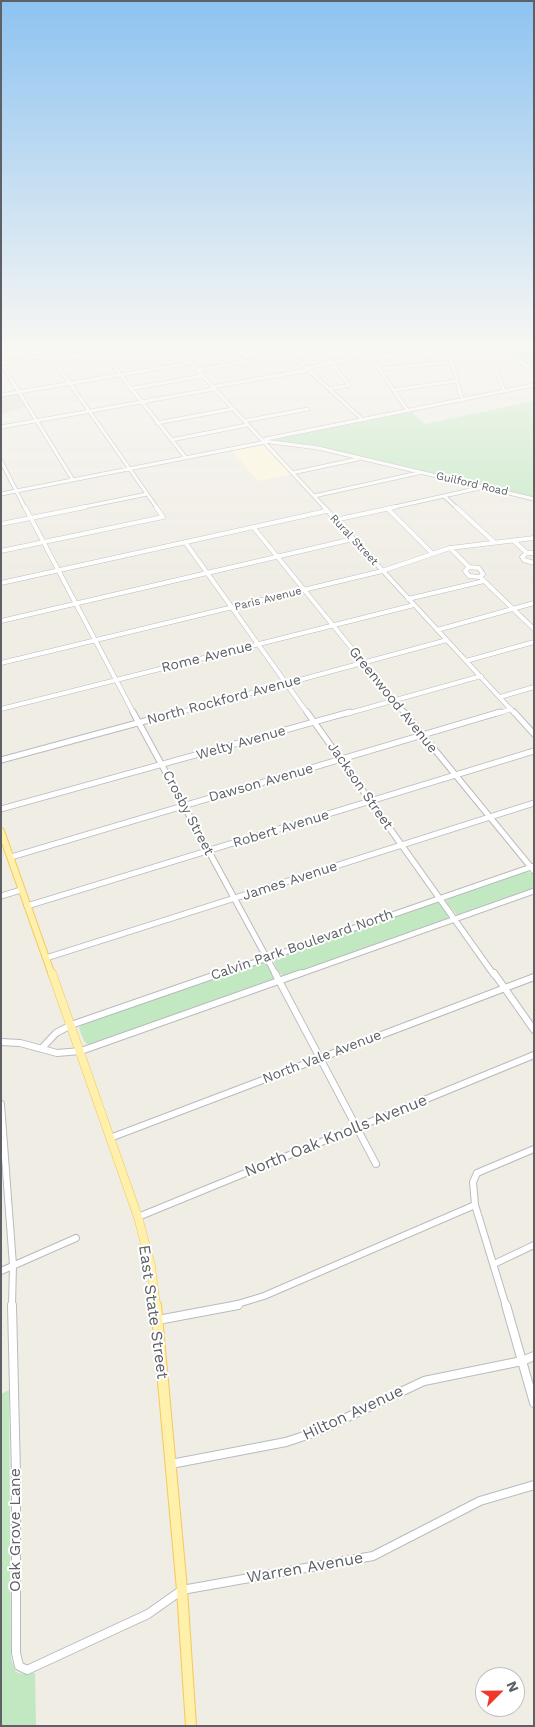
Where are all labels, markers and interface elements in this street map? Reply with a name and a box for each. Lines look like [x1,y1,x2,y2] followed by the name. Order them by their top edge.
[435,469,509,499] street label: Guilford Road
[327,512,381,568] street label: Rural Street
[233,584,303,614] street label: Paris Avenue
[160,638,254,676] street label: Rome Avenue
[345,644,441,756] street label: Greenwood Avenue
[145,671,303,729] street label: North Rockford Avenue
[194,722,288,764] street label: Welty Avenue
[324,739,396,833] street label: Jackson Street
[207,760,315,806] street label: Dawson Avenue
[159,768,217,858] street label: Crosby Street
[231,806,331,852] street label: Robert Avenue
[240,858,340,904] street label: James Avenue
[209,906,395,984] street label: Calvin Park Boulevard North
[260,1027,384,1087] street label: North Vale Avenue
[242,1091,430,1181] street label: North Oak Knolls Avenue
[134,1244,172,1380] street label: East State Street
[300,1381,406,1445] street label: Hilton Avenue
[5,1468,25,1592] street label: Oak Grove Lane
[245,1548,365,1588] street label: Warren Avenue
[475,1667,525,1717] north arrow
[503,1679,522,1694] text: N

